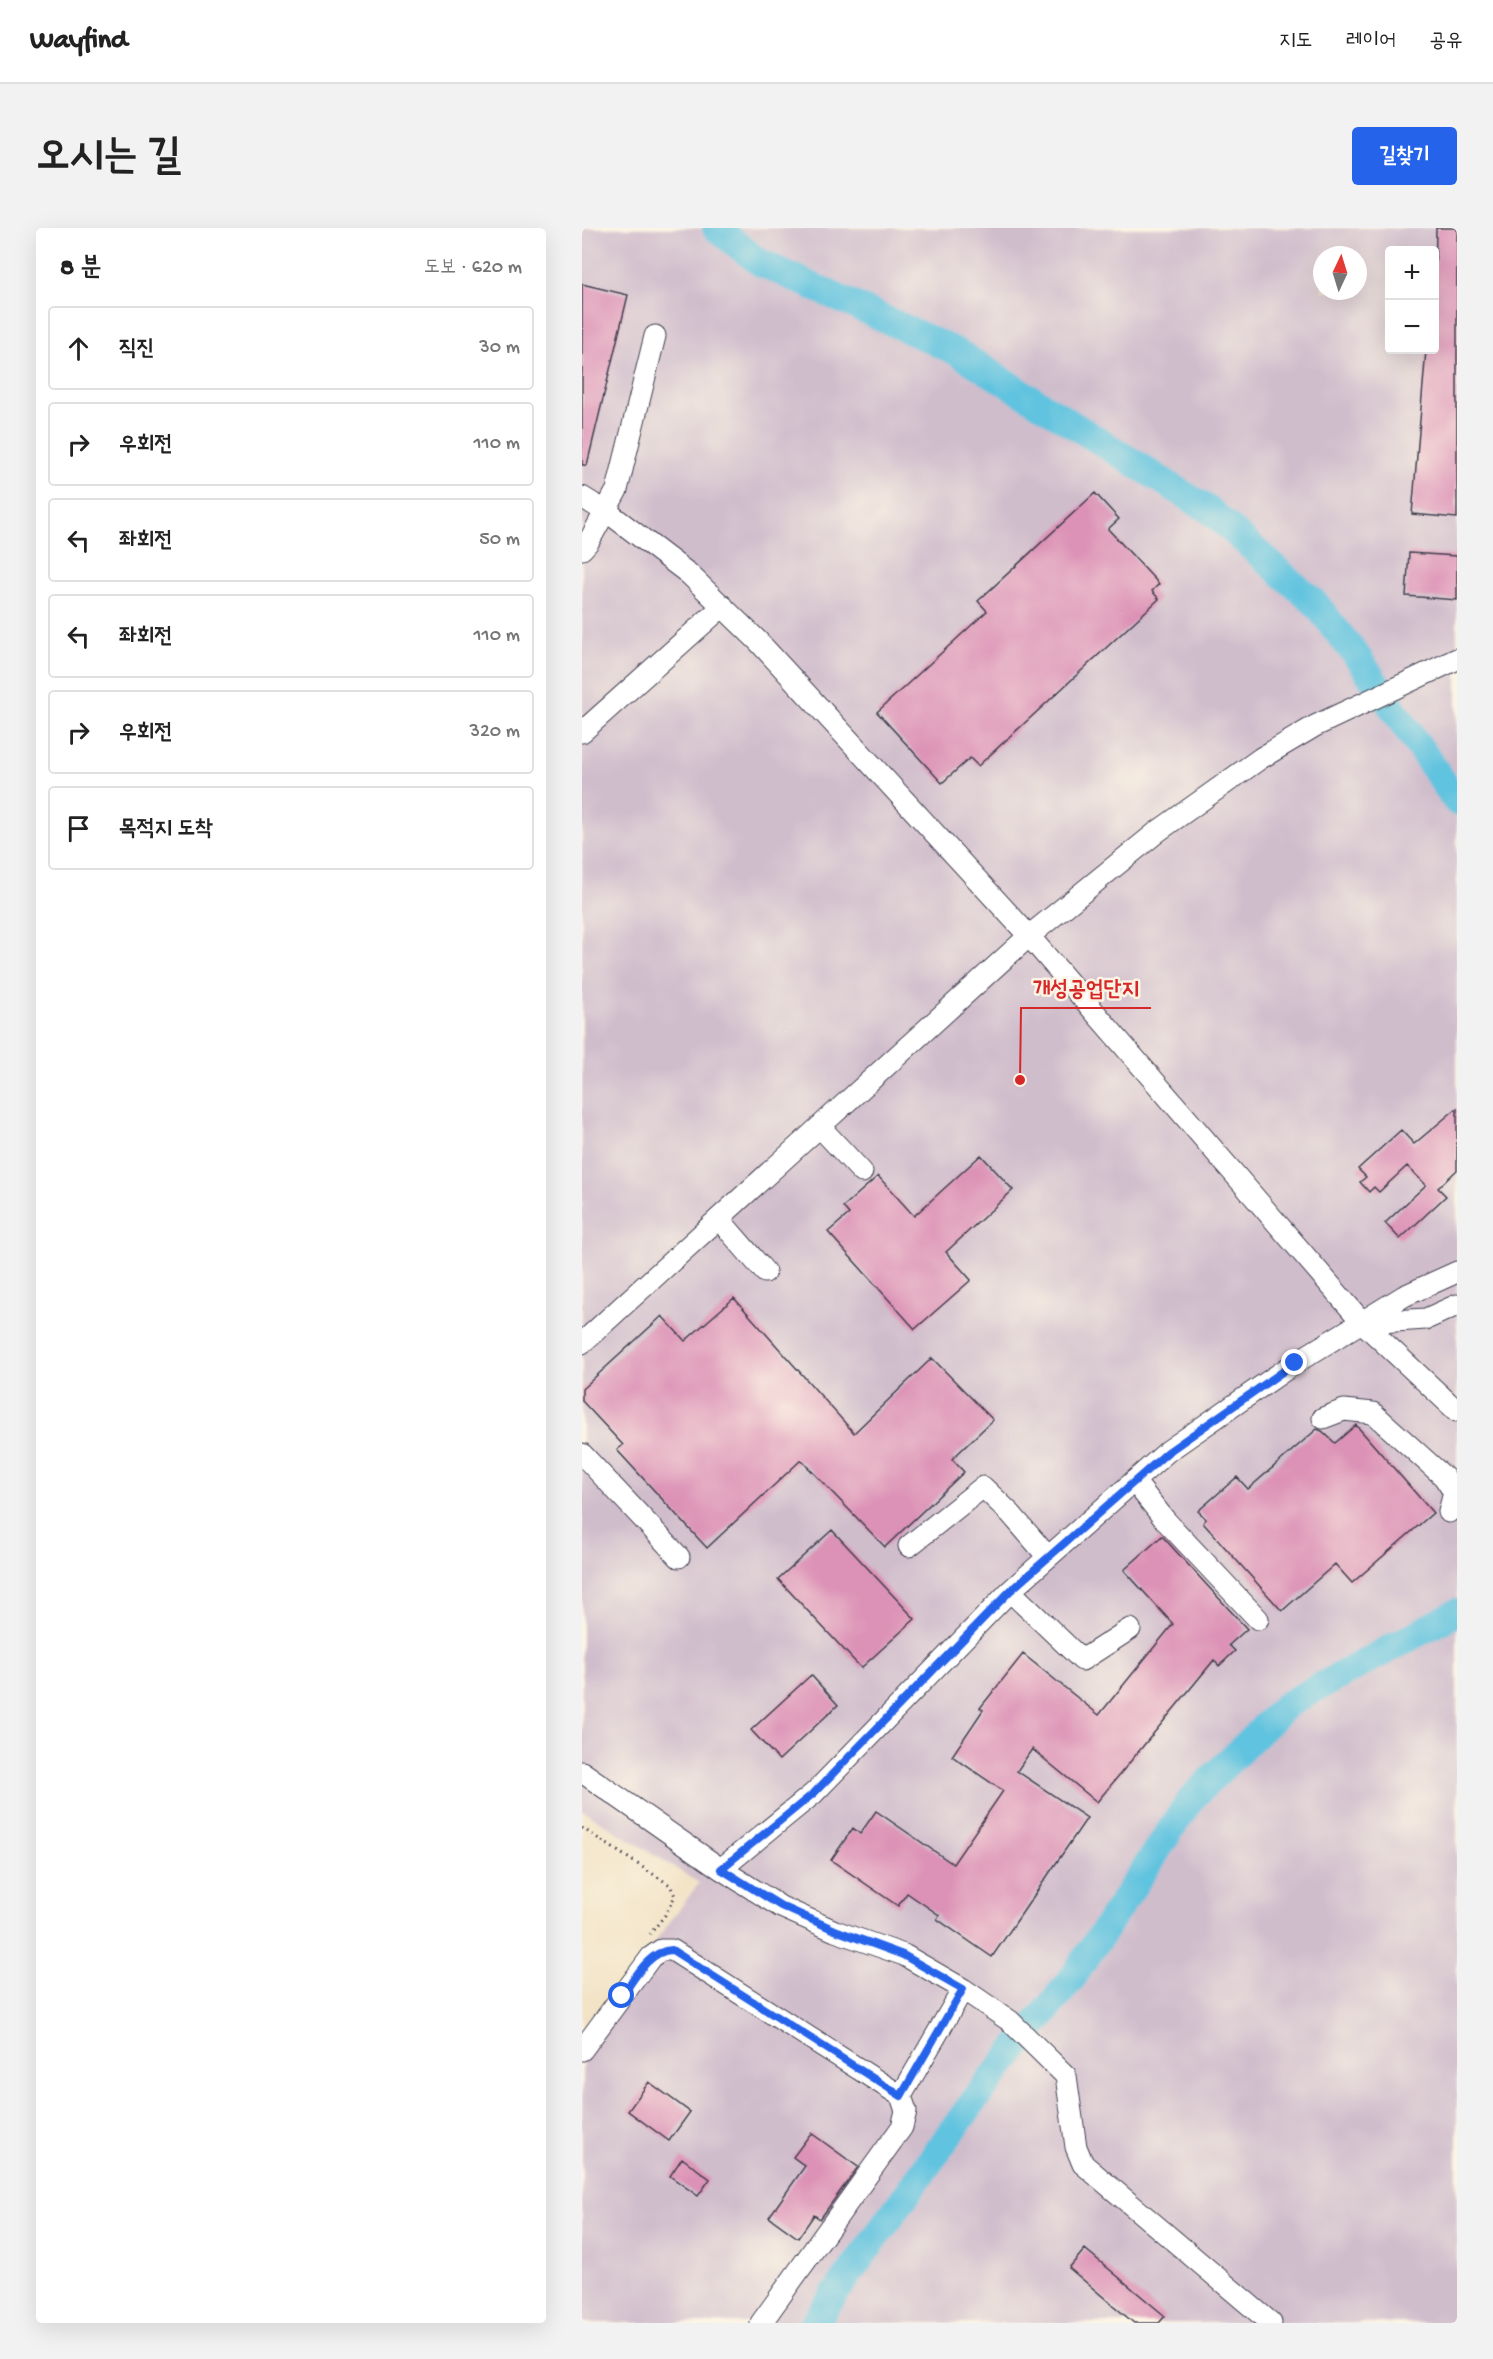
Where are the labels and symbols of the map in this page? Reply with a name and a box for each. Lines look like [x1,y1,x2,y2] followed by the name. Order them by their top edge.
[1313,246,1367,300] north arrow
[1021,968,1151,1008] callout: 개성공업단지
[1033,978,1139,1004] text: 개성공업단지
[1281,1349,1307,1375] route end
[608,1982,634,2008] route start

